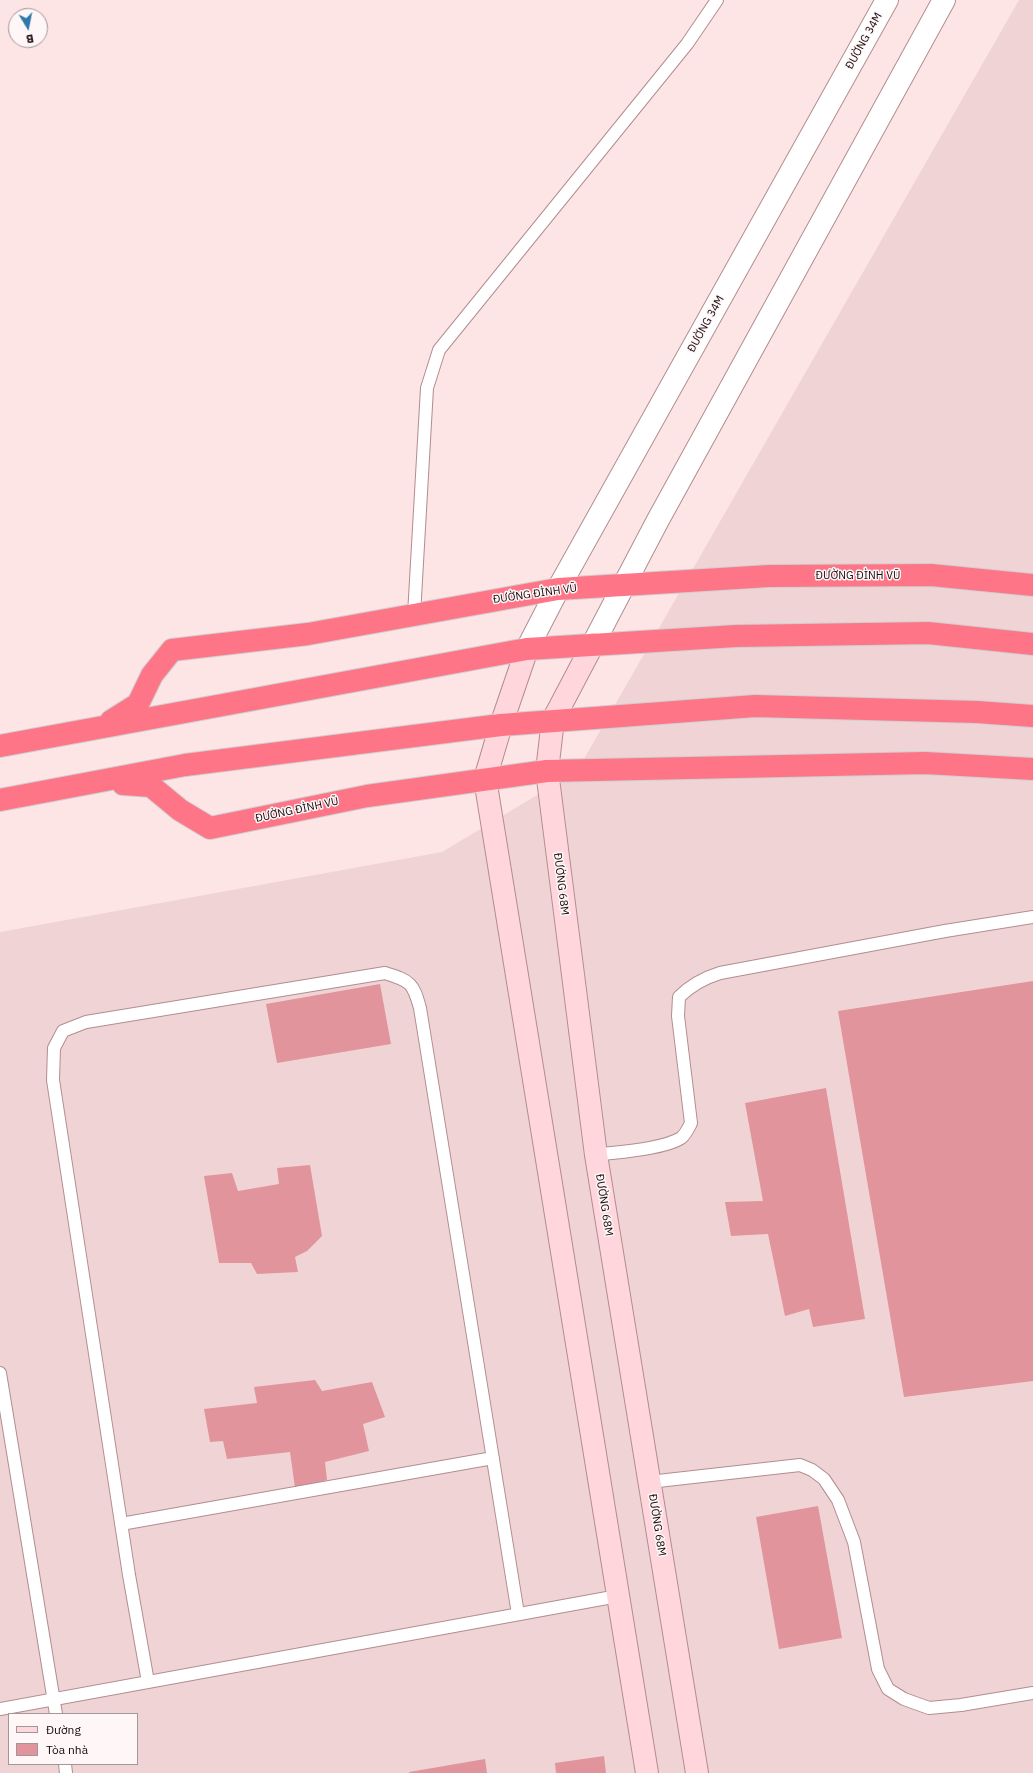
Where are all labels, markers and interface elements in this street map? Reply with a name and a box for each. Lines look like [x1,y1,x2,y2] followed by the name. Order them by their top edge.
[8,8,48,48] north arrow
[843,10,885,72] street label: ĐƯỜNG 34M
[25,31,35,46] text: B
[685,293,727,355] street label: ĐƯỜNG 34M
[816,569,900,583] street label: ĐƯỜNG ĐÌNH VŨ
[492,582,578,606] street label: ĐƯỜNG ĐÌNH VŨ
[254,795,340,825] street label: ĐƯỜNG ĐÌNH VŨ
[551,852,571,916] street label: ĐƯỜNG 68M
[593,1173,615,1237] street label: ĐƯỜNG 68M
[646,1493,668,1557] street label: ĐƯỜNG 68M
[8,1713,138,1765] legend
[46,1722,81,1737] text: Đường
[46,1742,88,1757] text: Tòa nhà

